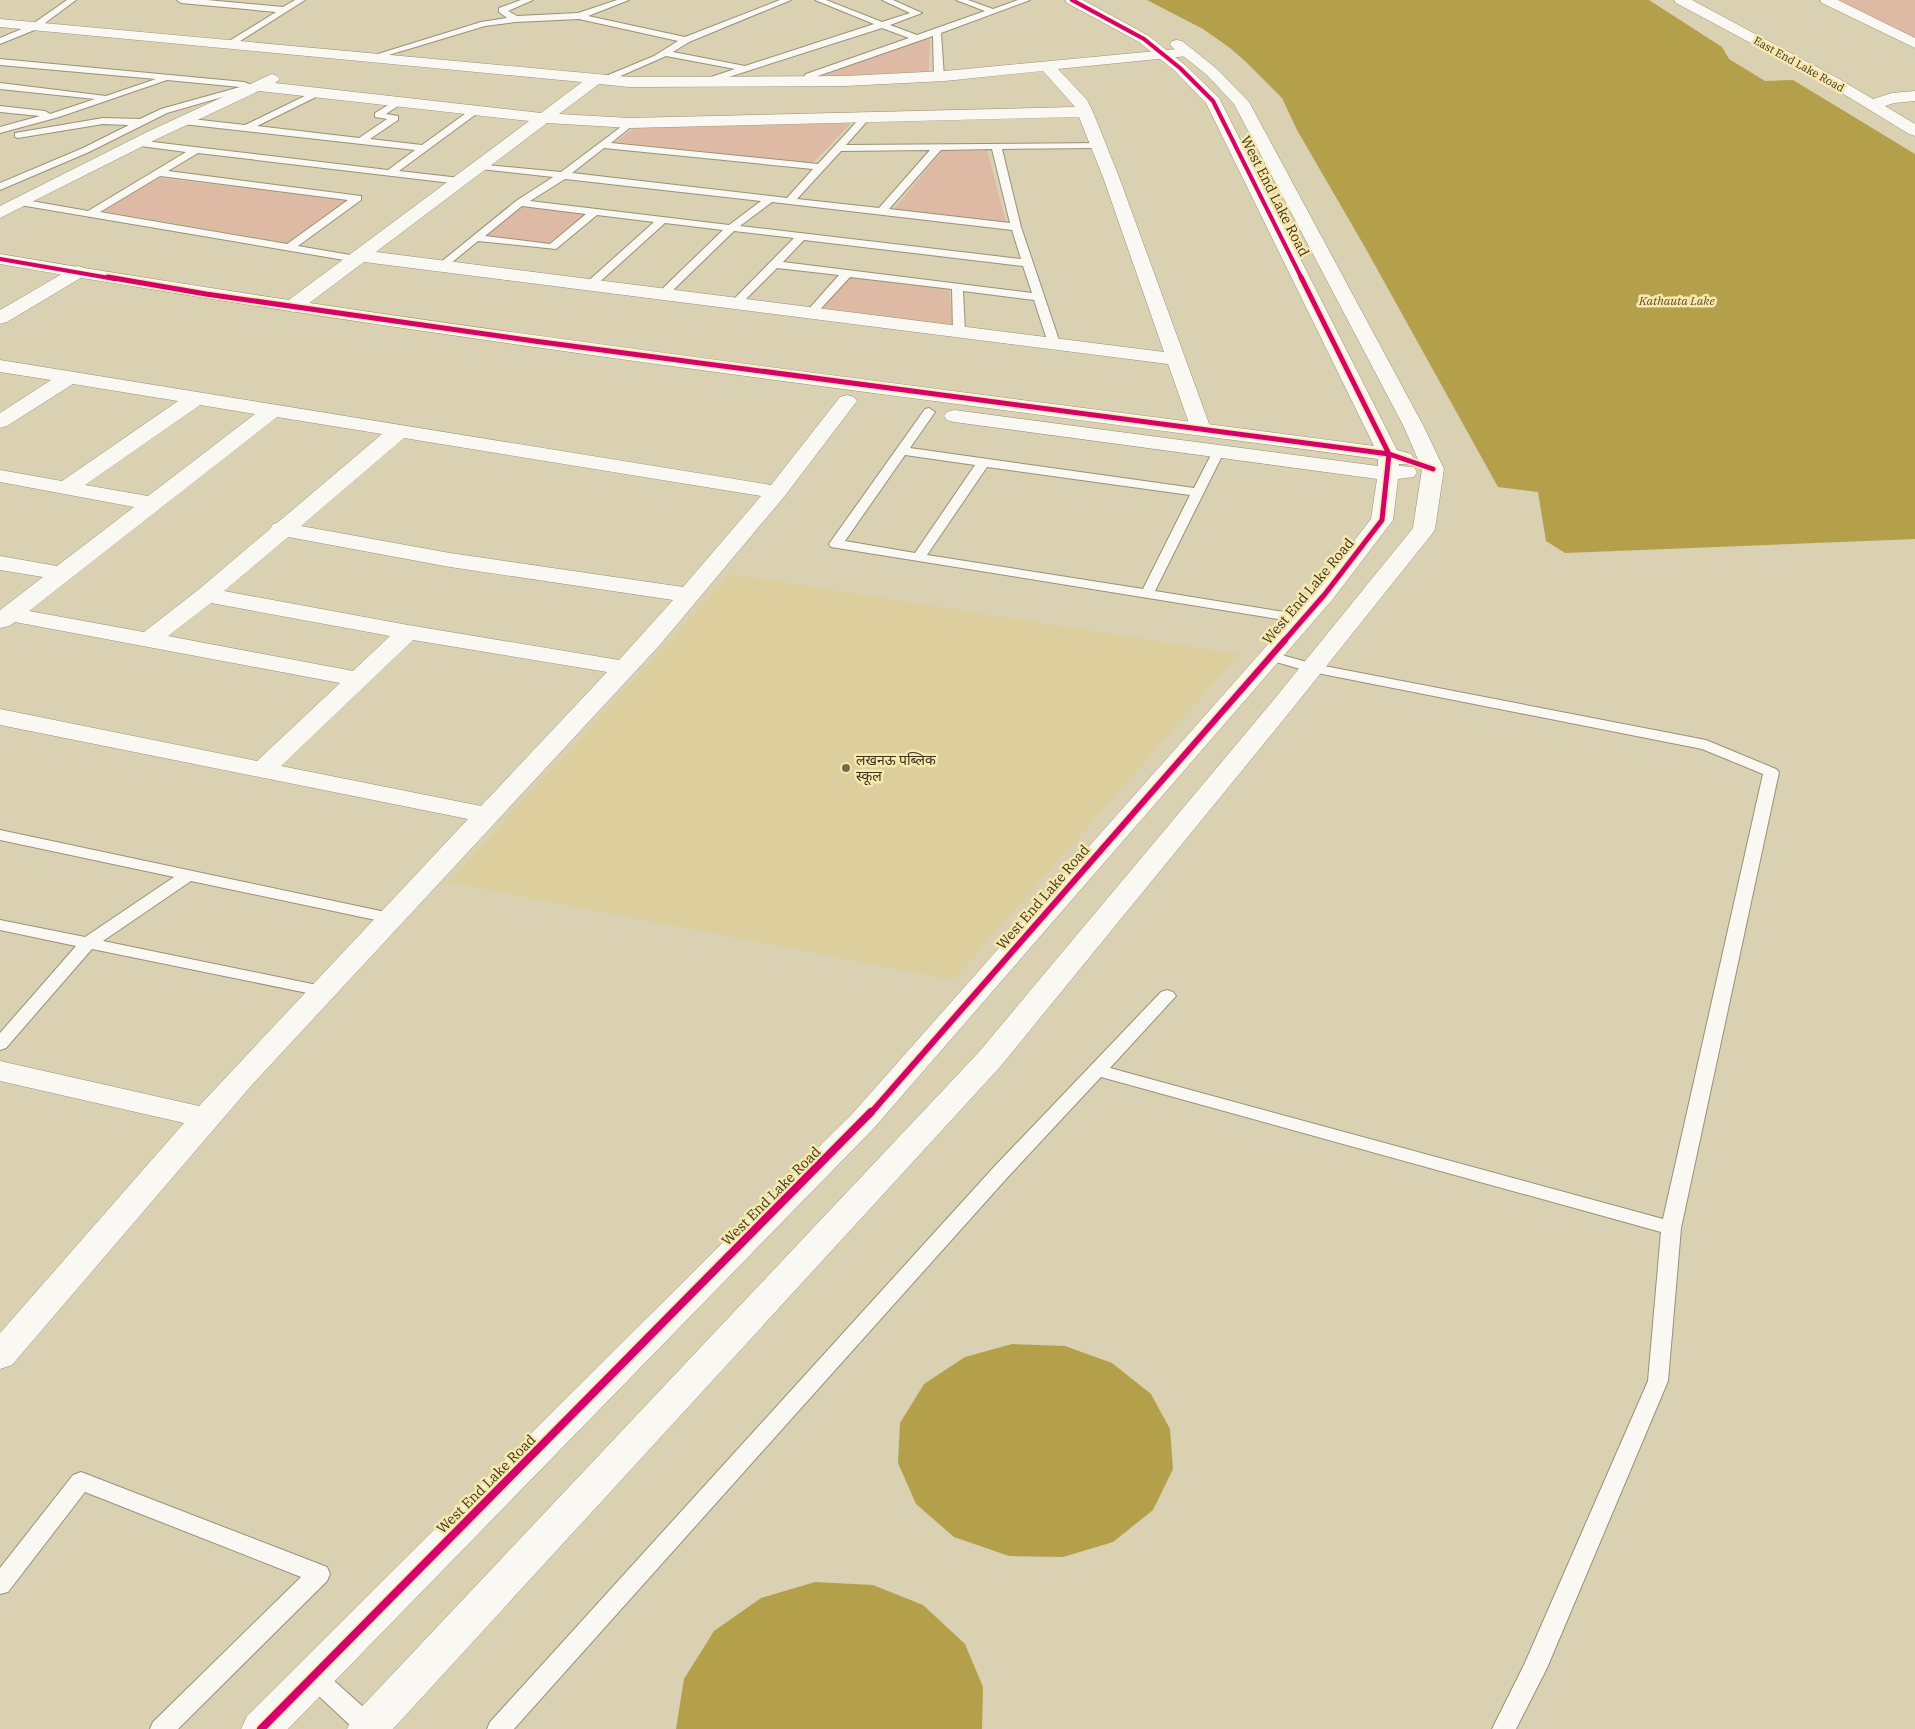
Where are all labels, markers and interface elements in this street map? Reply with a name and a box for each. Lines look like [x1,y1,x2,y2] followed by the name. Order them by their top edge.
[1751,33,1847,95] street label: East End Lake Road
[1237,133,1313,260] street label: West End Lake Road
[1638,293,1716,308] water label: Kathauta Lake
[1258,534,1358,648] street label: West End Lake Road
[856,751,936,786] place label: लखनऊ पब्लिक स्कूल
[840,762,852,774] marker: लखनऊ पब्लिक स्कूल
[993,841,1094,953] street label: West End Lake Road
[718,1142,825,1249] street label: West End Lake Road
[433,1430,540,1537] street label: West End Lake Road

